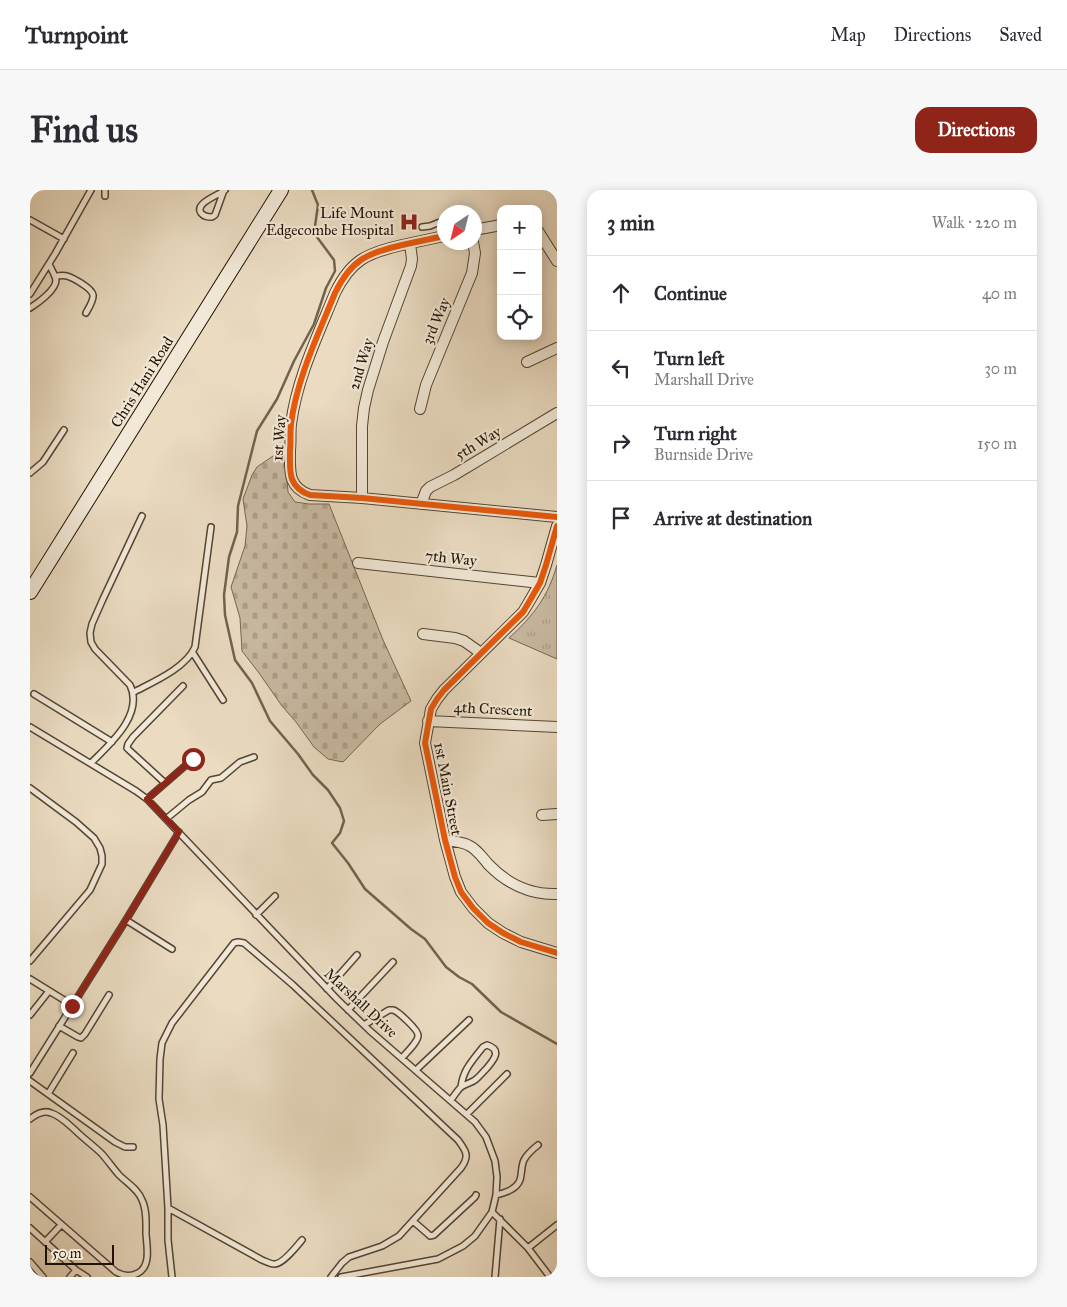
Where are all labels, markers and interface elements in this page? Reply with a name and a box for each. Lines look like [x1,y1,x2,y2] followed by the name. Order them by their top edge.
[25,20,128,50] text: Turnpoint
[830,24,866,46] text: Map
[894,24,971,46] text: Directions
[999,24,1042,46] text: Saved
[915,107,1037,153] button: Directions
[30,109,138,152] text: Find us
[266,204,395,239] place label: Life Mount Edgecombe Hospital
[437,205,482,250] north arrow
[497,205,542,340] map controls
[497,205,542,250] button: +
[607,210,655,236] text: 3 min
[398,211,420,233] hospital icon: Life Mount Edgecombe Hospital
[932,213,1017,232] text: Walk · 220 m
[497,250,542,295] button: −
[607,279,635,307] icon: ahead
[654,282,727,305] text: Continue
[982,284,1017,303] text: 40 m
[418,294,454,347] street label: 3rd Way
[497,295,542,340] button: locate
[107,333,177,431] street label: Chris Hani Road
[345,335,378,392] street label: 2nd Way
[654,347,724,370] text: Turn left
[607,354,635,382] icon: left
[984,359,1017,378] text: 30 m
[654,370,754,389] text: Marshall Drive
[268,413,290,462] street label: 1st Way
[452,422,505,464] street label: 5th Way
[654,422,737,445] text: Turn right
[607,429,635,457] icon: right
[977,434,1017,453] text: 150 m
[654,445,753,464] text: Burnside Drive
[607,504,635,532] icon: arrive
[654,507,812,530] text: Arrive at destination
[424,546,479,570] street label: 7th Way
[453,698,533,720] street label: 4th Crescent
[430,741,466,838] street label: 1st Main Street
[182,748,205,771] route start
[321,965,401,1041] street label: Marshall Drive
[61,995,84,1018] route end
[45,1242,114,1265] scale bar
[52,1245,81,1262] text: 50 m

